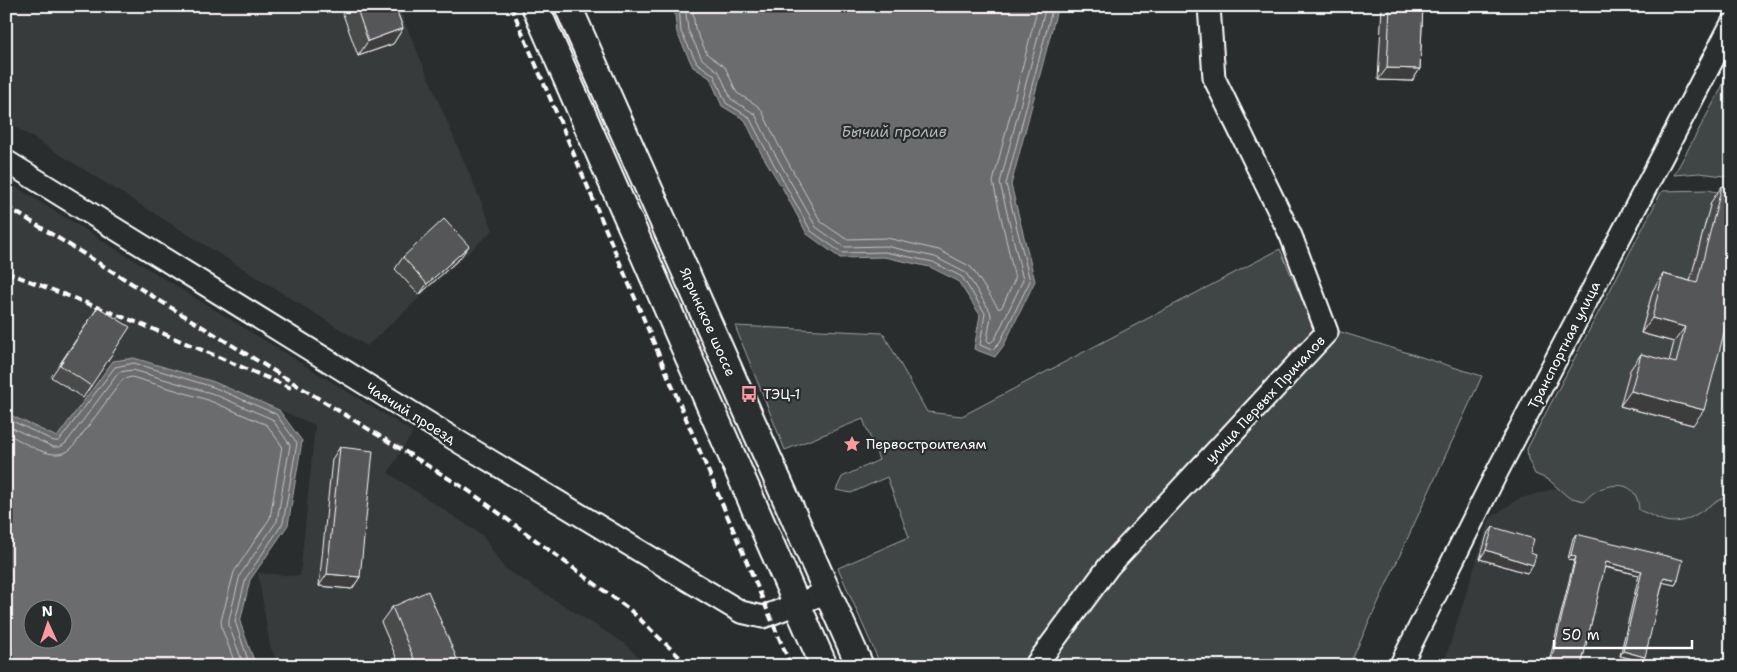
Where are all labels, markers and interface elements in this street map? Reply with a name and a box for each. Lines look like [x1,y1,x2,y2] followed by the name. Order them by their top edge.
[841,122,947,142] water label: Бычий пролив
[676,265,740,379] street label: Ягринское шоссе
[1524,278,1604,412] street label: Транспортная улица
[1201,331,1329,467] street label: улица Первых Причалов
[363,378,460,448] street label: Чаячий проезд
[739,384,759,404] bus stop icon: ТЭЦ-1
[763,385,800,403] place label: ТЭЦ-1
[842,434,862,454] place icon: Первостроителям
[866,435,987,453] place label: Первостроителям
[22,600,72,650] north arrow
[41,602,53,620] text: N
[1554,617,1692,649] scale bar
[1562,625,1600,645] text: 50 m

